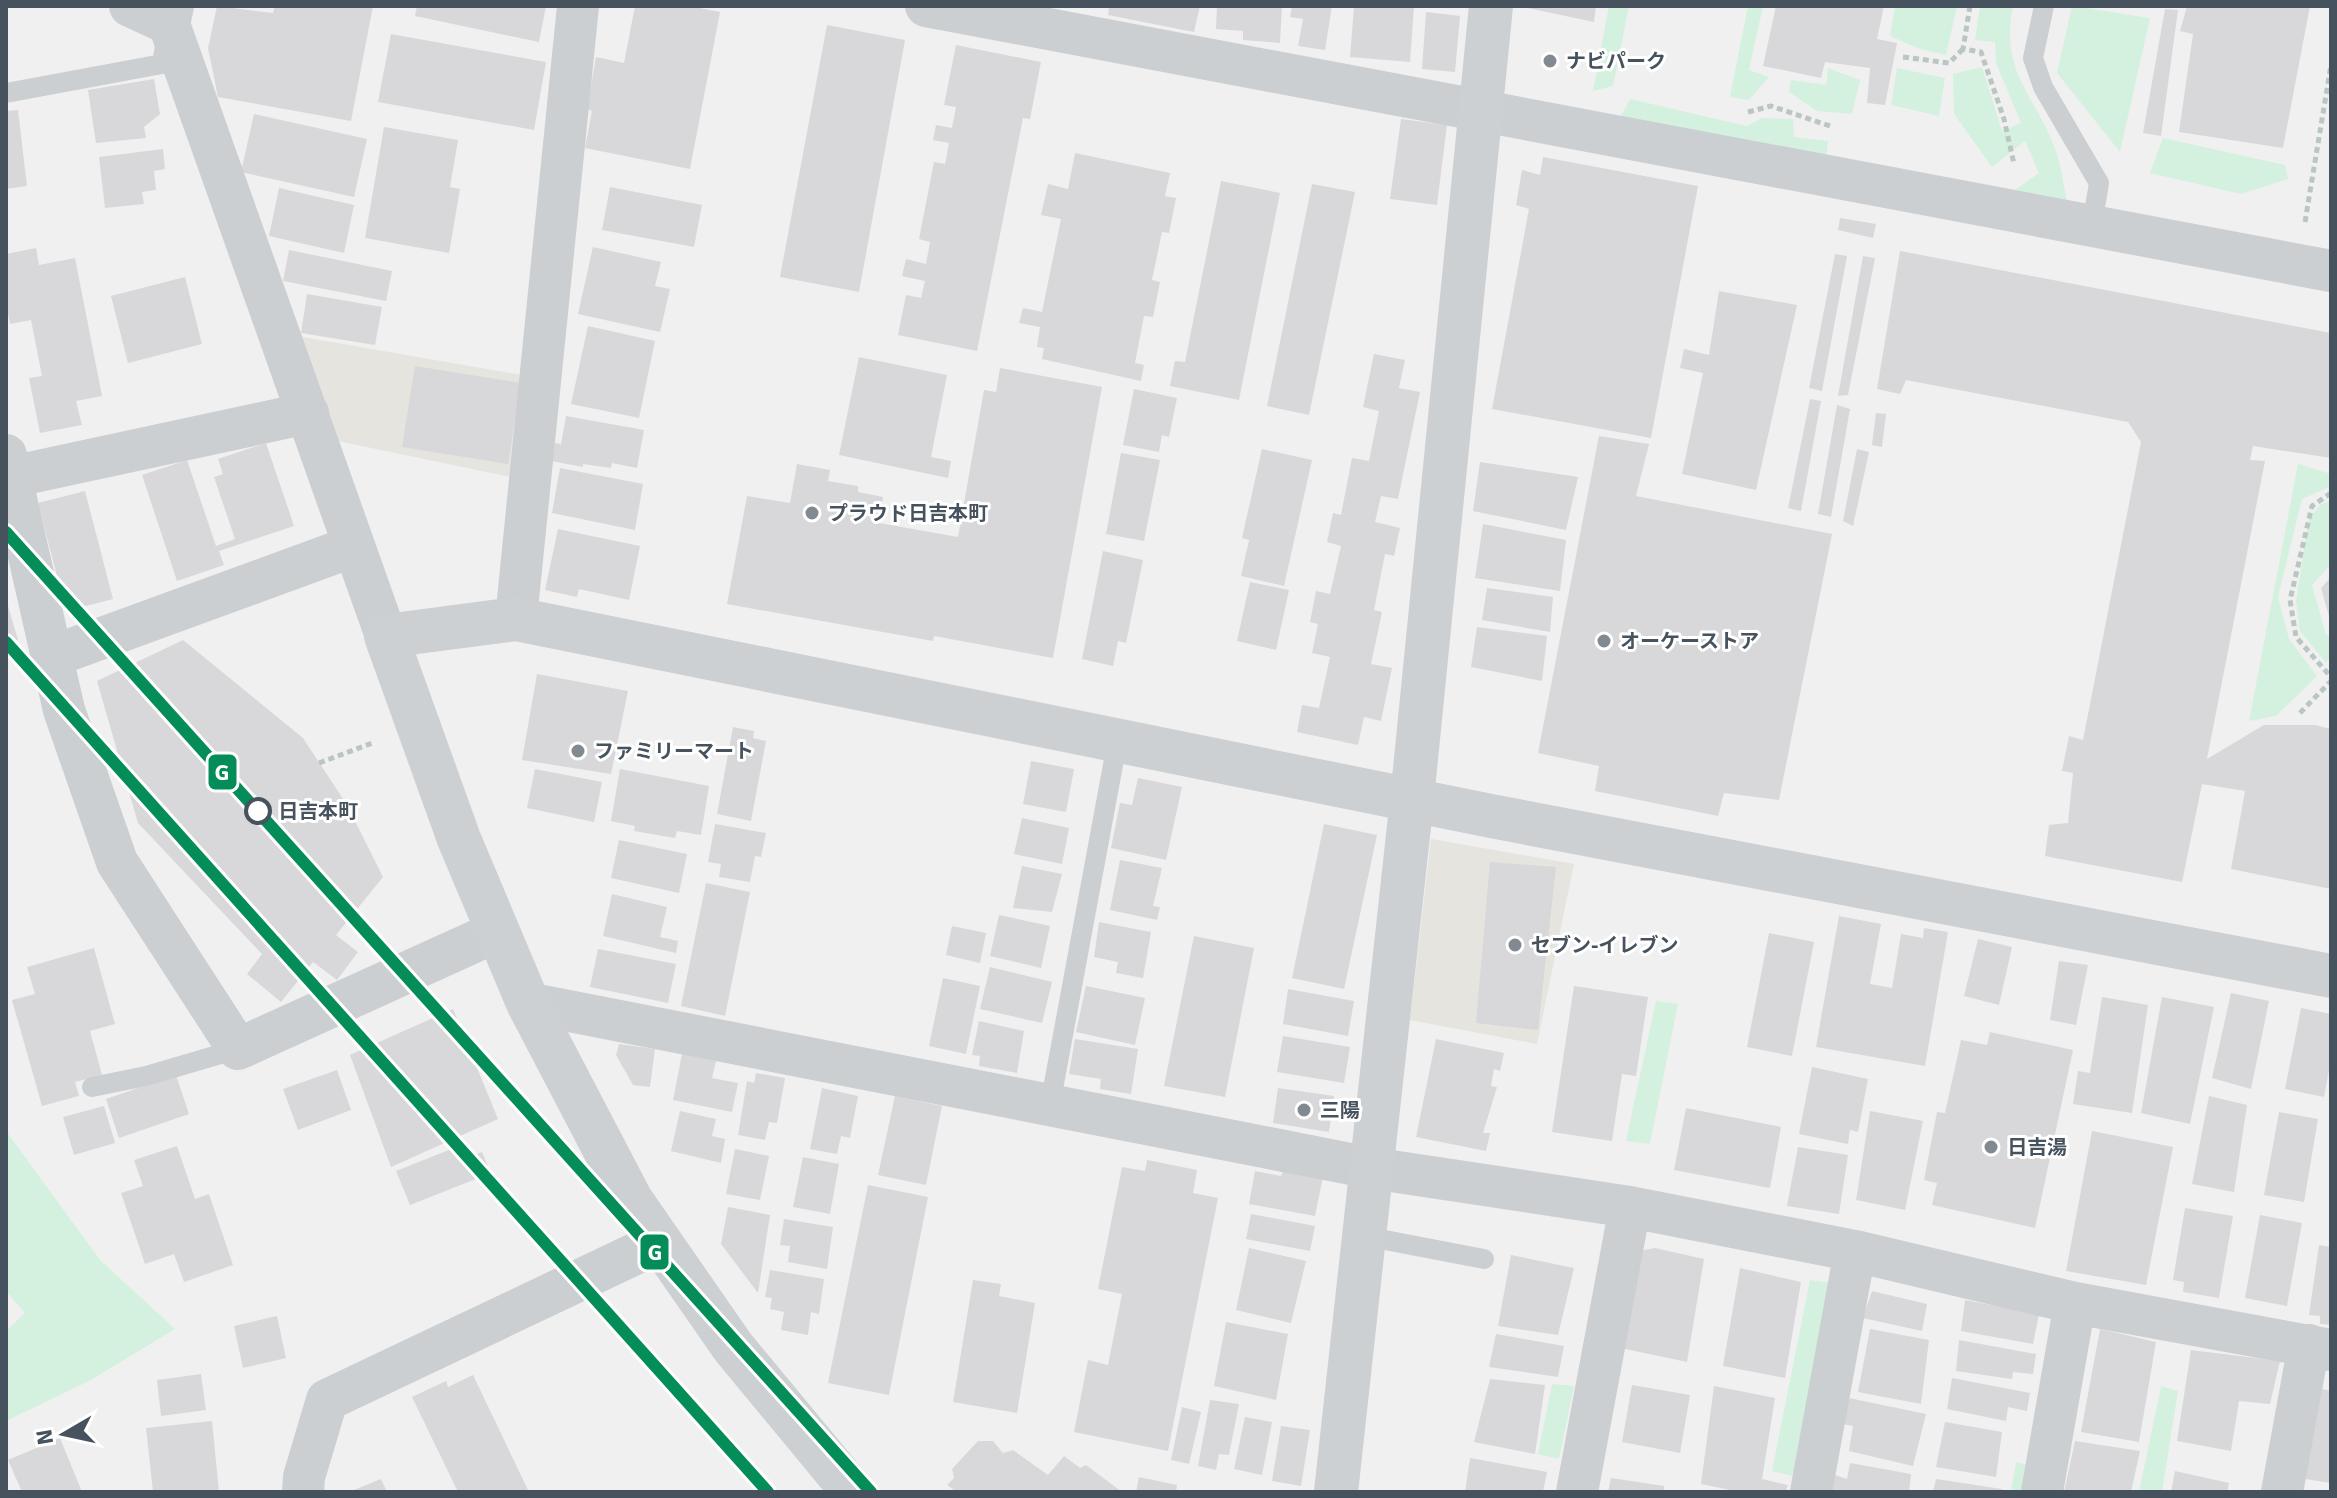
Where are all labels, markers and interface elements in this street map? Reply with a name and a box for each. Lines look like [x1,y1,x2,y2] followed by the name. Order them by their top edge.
[1566,49,1666,74] place label: ナビパーク
[1541,52,1559,70] marker: ナビパーク
[828,501,988,526] place label: プラウド日吉本町
[803,504,821,522] marker: プラウド日吉本町
[1620,629,1759,654] place label: オーケーストア
[1595,632,1613,650] marker: オーケーストア
[594,739,754,764] place label: ファミリーマート
[569,742,587,760] marker: ファミリーマート
[207,753,238,791] line badge: G
[215,759,229,786] text: G
[245,798,271,824] marker: 日吉本町
[278,799,358,824] place label: 日吉本町
[1531,933,1679,958] place label: セブン-イレブン
[1506,936,1524,954] marker: セブン-イレブン
[1320,1098,1360,1123] place label: 三陽
[1295,1101,1313,1119] marker: 三陽
[2007,1135,2067,1160] place label: 日吉湯
[1982,1138,2000,1156] marker: 日吉湯
[639,1233,670,1271] line badge: G
[648,1239,662,1266] text: G
[24,1394,104,1474] north arrow
[30,1427,59,1447] text: N

